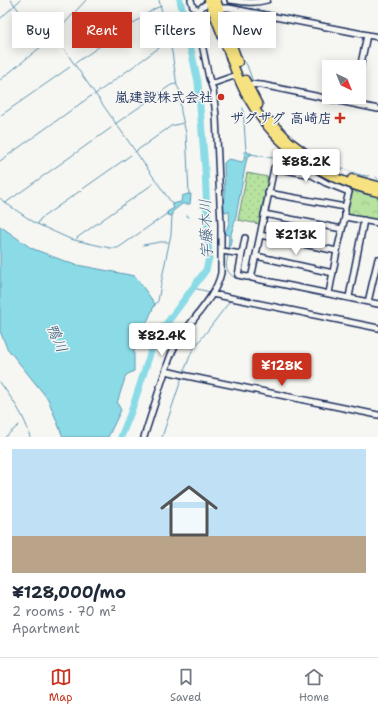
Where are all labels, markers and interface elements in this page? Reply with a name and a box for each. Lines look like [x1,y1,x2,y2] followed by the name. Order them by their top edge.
[12,12,64,48] chip: Buy
[72,12,132,48] chip: Rent
[140,12,210,48] chip: Filters
[218,12,276,48] chip: New
[322,60,366,104] north arrow
[322,60,366,104] map controls
[115,88,213,106] place label: 嵐建設株式会社
[216,92,226,102] marker: 嵐建設株式会社
[230,109,332,127] place label: ザグザグ 高崎店
[335,113,345,123] marker: ザグザグ 高崎店
[273,149,339,183] pin: ¥88.2K
[282,153,330,170] text: ¥88.2K
[195,199,217,259] water label: 宇藤木川
[268,222,324,256] pin: ¥213K
[275,226,317,243] text: ¥213K
[42,320,72,356] water label: 鴨川
[129,323,195,357] pin: ¥82.4K
[138,327,186,344] text: ¥82.4K
[254,353,310,387] pin: ¥128K
[261,357,303,374] text: ¥128K
[153,475,225,547] icon: home
[12,581,126,603] text: ¥128,000/mo
[12,603,116,620] text: 2 rooms · 70 m²
[12,620,80,637] text: Apartment
[49,666,72,705] tab: Map
[170,666,201,705] tab: Saved
[299,666,329,705] tab: Home

